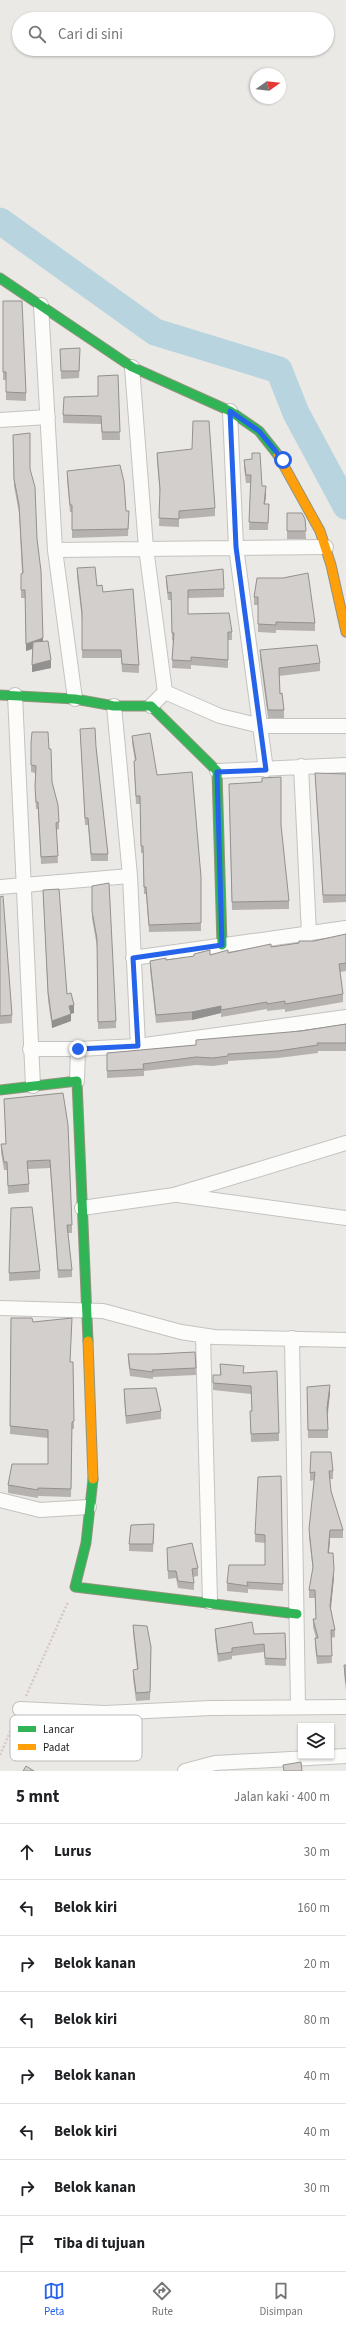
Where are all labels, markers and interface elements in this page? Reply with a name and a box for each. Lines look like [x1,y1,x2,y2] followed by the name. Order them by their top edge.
[12,12,334,56] search box
[26,23,48,45] icon: search
[58,24,123,45] text: Cari di sini
[250,68,286,104] north arrow
[274,451,292,469] route start
[69,1040,87,1058] route end
[10,1715,142,1761] legend
[43,1722,74,1737] text: Lancar
[298,1723,334,1759] map controls
[298,1723,334,1759] button: layers
[43,1740,70,1755] text: Padat
[16,1785,59,1809] text: 5 mnt
[234,1788,330,1806] text: Jalan kaki · 400 m
[16,1841,38,1863] icon: ahead
[54,1841,91,1862] text: Lurus
[304,1843,330,1861] text: 30 m
[16,1897,38,1919] icon: left
[54,1897,117,1918] text: Belok kiri
[297,1899,330,1917] text: 160 m
[16,1953,38,1975] icon: right
[54,1953,136,1974] text: Belok kanan
[304,1955,330,1973] text: 20 m
[16,2009,38,2031] icon: left
[54,2009,117,2030] text: Belok kiri
[304,2011,330,2029] text: 80 m
[16,2065,38,2087] icon: right
[54,2065,136,2086] text: Belok kanan
[304,2067,330,2085] text: 40 m
[16,2121,38,2143] icon: left
[54,2121,117,2142] text: Belok kiri
[304,2123,330,2141] text: 40 m
[16,2177,38,2199] icon: right
[54,2177,136,2198] text: Belok kanan
[304,2179,330,2197] text: 30 m
[16,2233,38,2255] icon: arrive
[54,2233,145,2254] text: Tiba di tujuan
[43,2280,65,2319] tab: Peta
[151,2280,173,2319] tab: Rute
[259,2280,303,2319] tab: Disimpan

